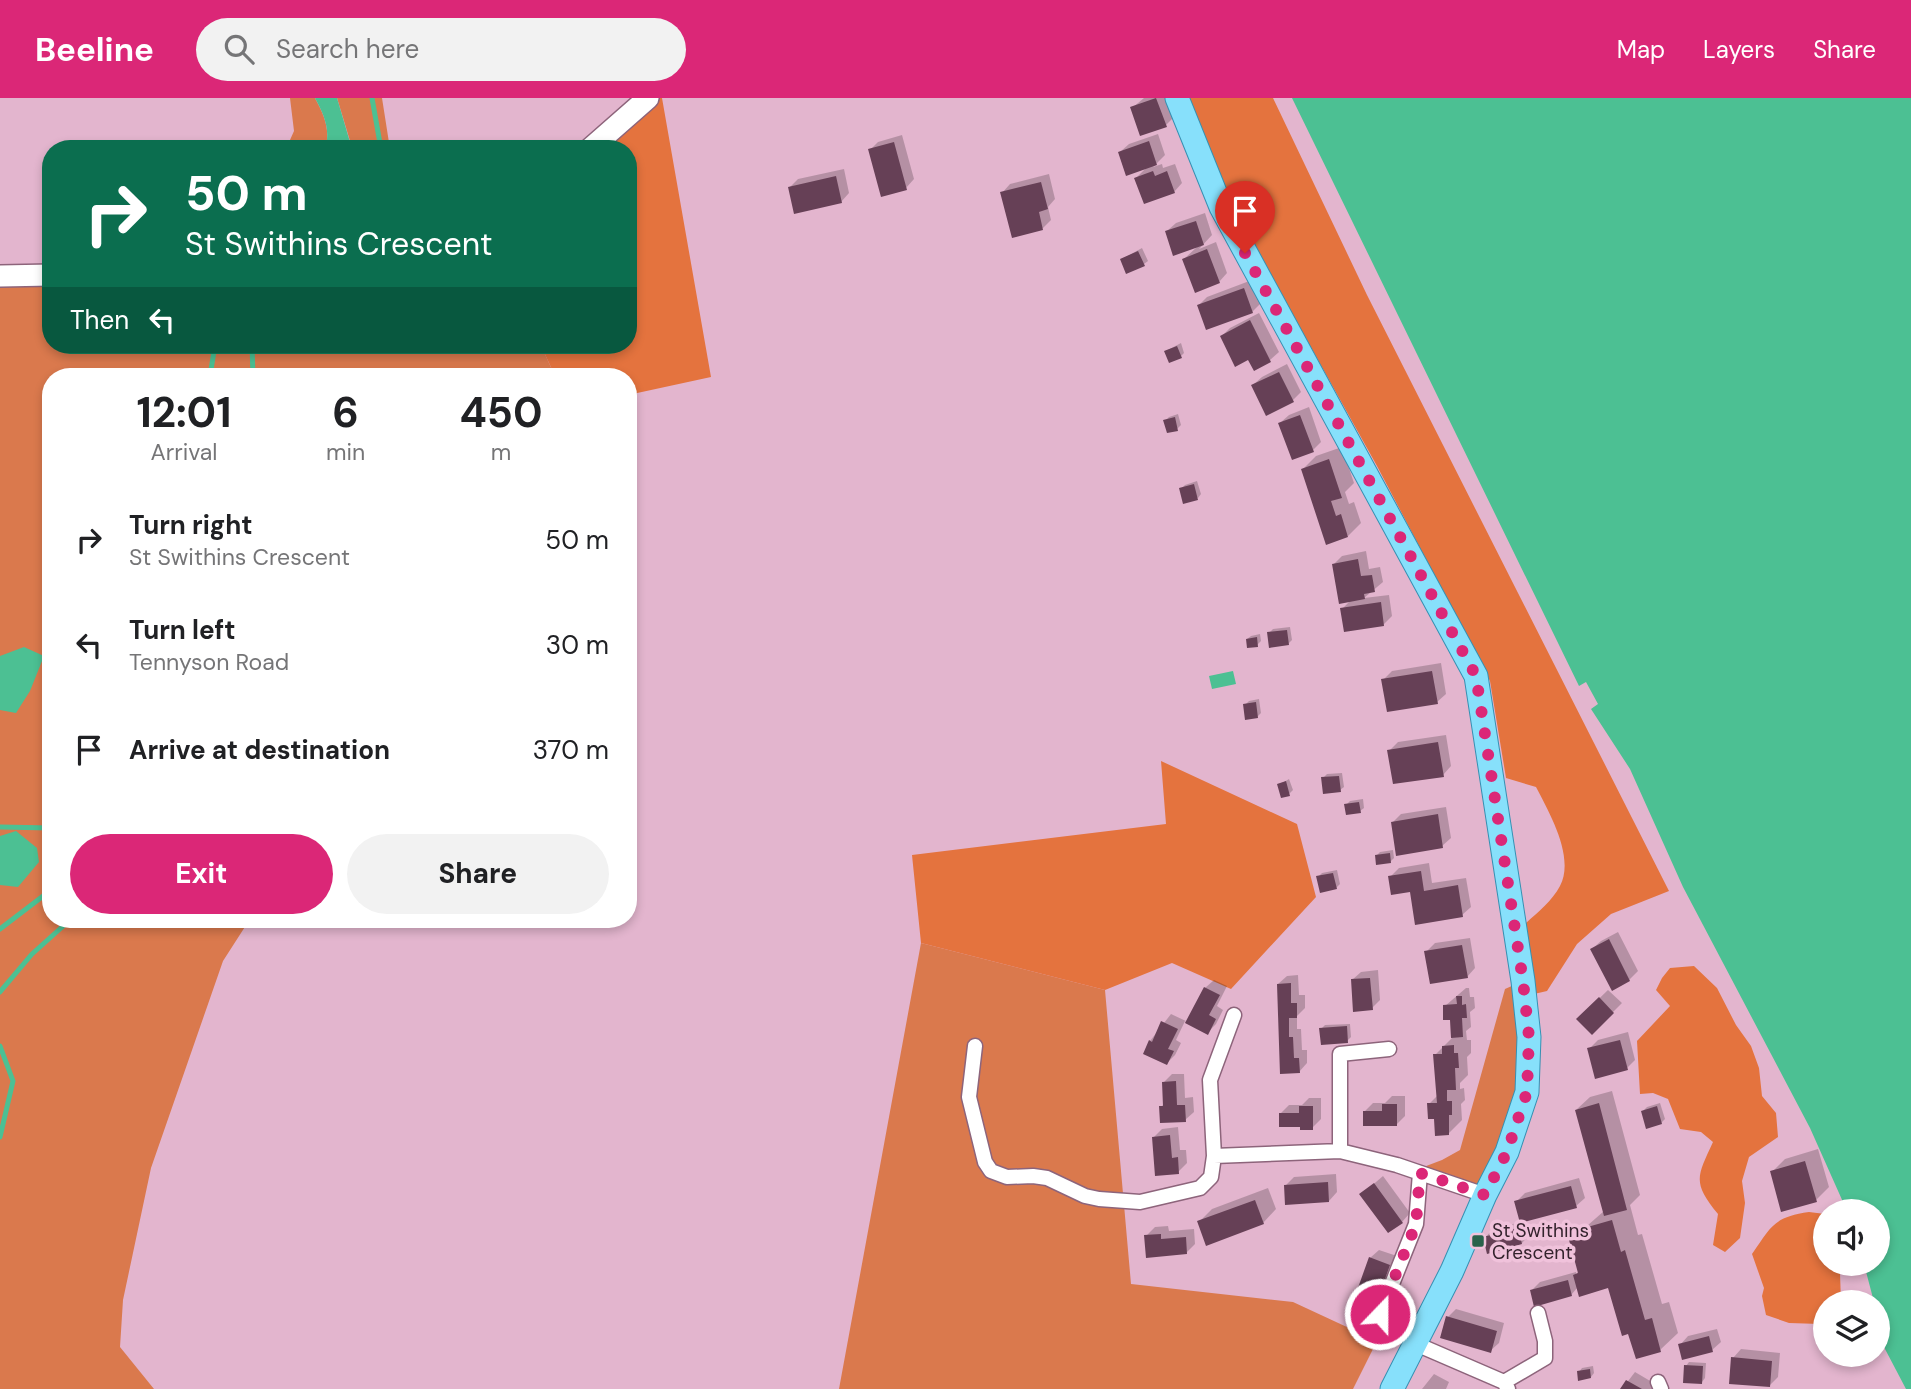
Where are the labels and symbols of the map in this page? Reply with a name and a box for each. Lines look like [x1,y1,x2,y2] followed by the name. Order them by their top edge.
[1215,181,1275,253] pin
[1492,1218,1589,1265] place label: St Swithins Crescent
[1470,1233,1486,1249] marker: St Swithins Crescent
[1343,1277,1417,1351] position arrow

